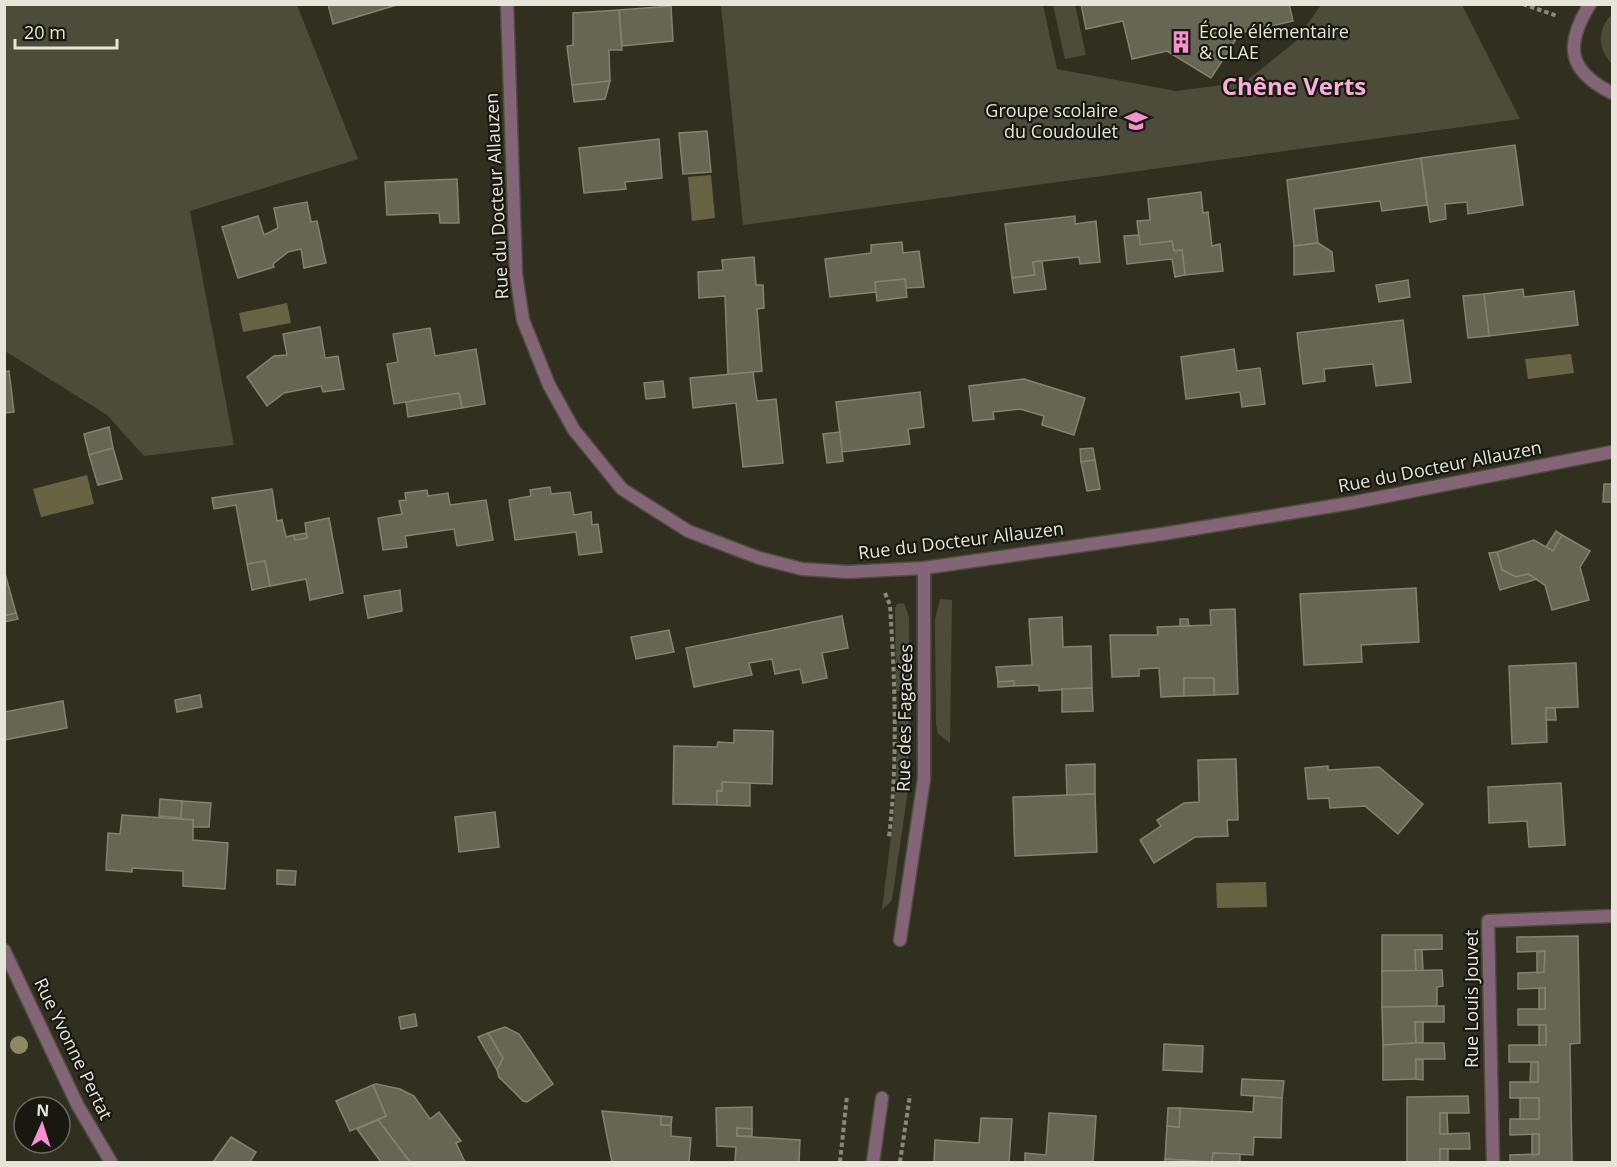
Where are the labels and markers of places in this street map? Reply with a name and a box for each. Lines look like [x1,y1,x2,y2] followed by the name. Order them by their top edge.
[1199,19,1349,64] place label: École élémentaire & CLAE
[1168,29,1194,55] building icon: École élémentaire & CLAE
[985,98,1118,143] place label: Groupe scolaire du Coudoulet
[1123,108,1149,134] school or university icon: Groupe scolaire du Coudoulet

